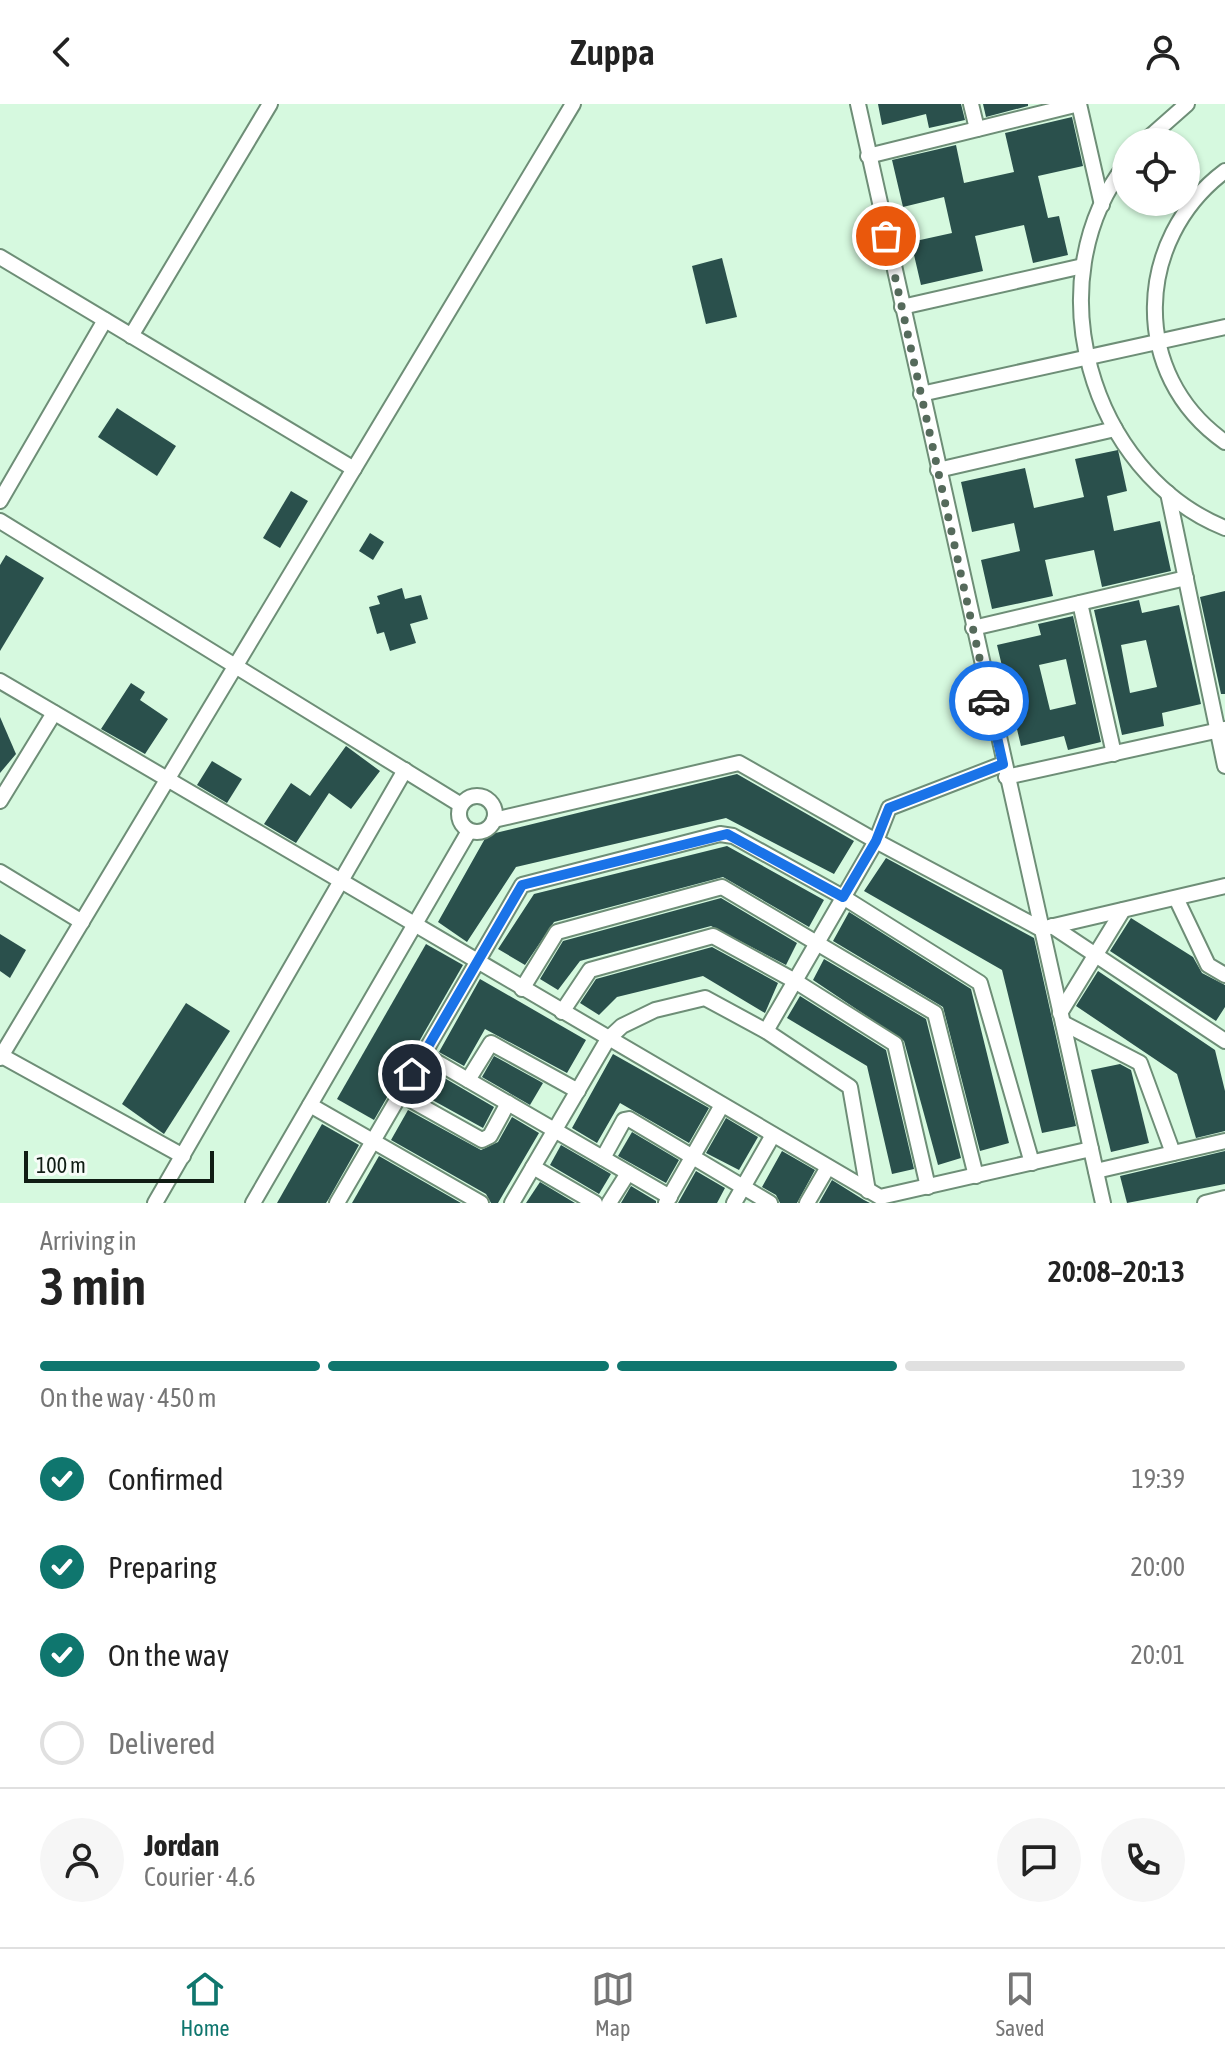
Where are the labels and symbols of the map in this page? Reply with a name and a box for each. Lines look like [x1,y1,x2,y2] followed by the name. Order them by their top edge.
[852,202,920,270] pin
[949,661,1029,741] courier
[378,1040,446,1108] pin
[24,1147,214,1183] scale bar

